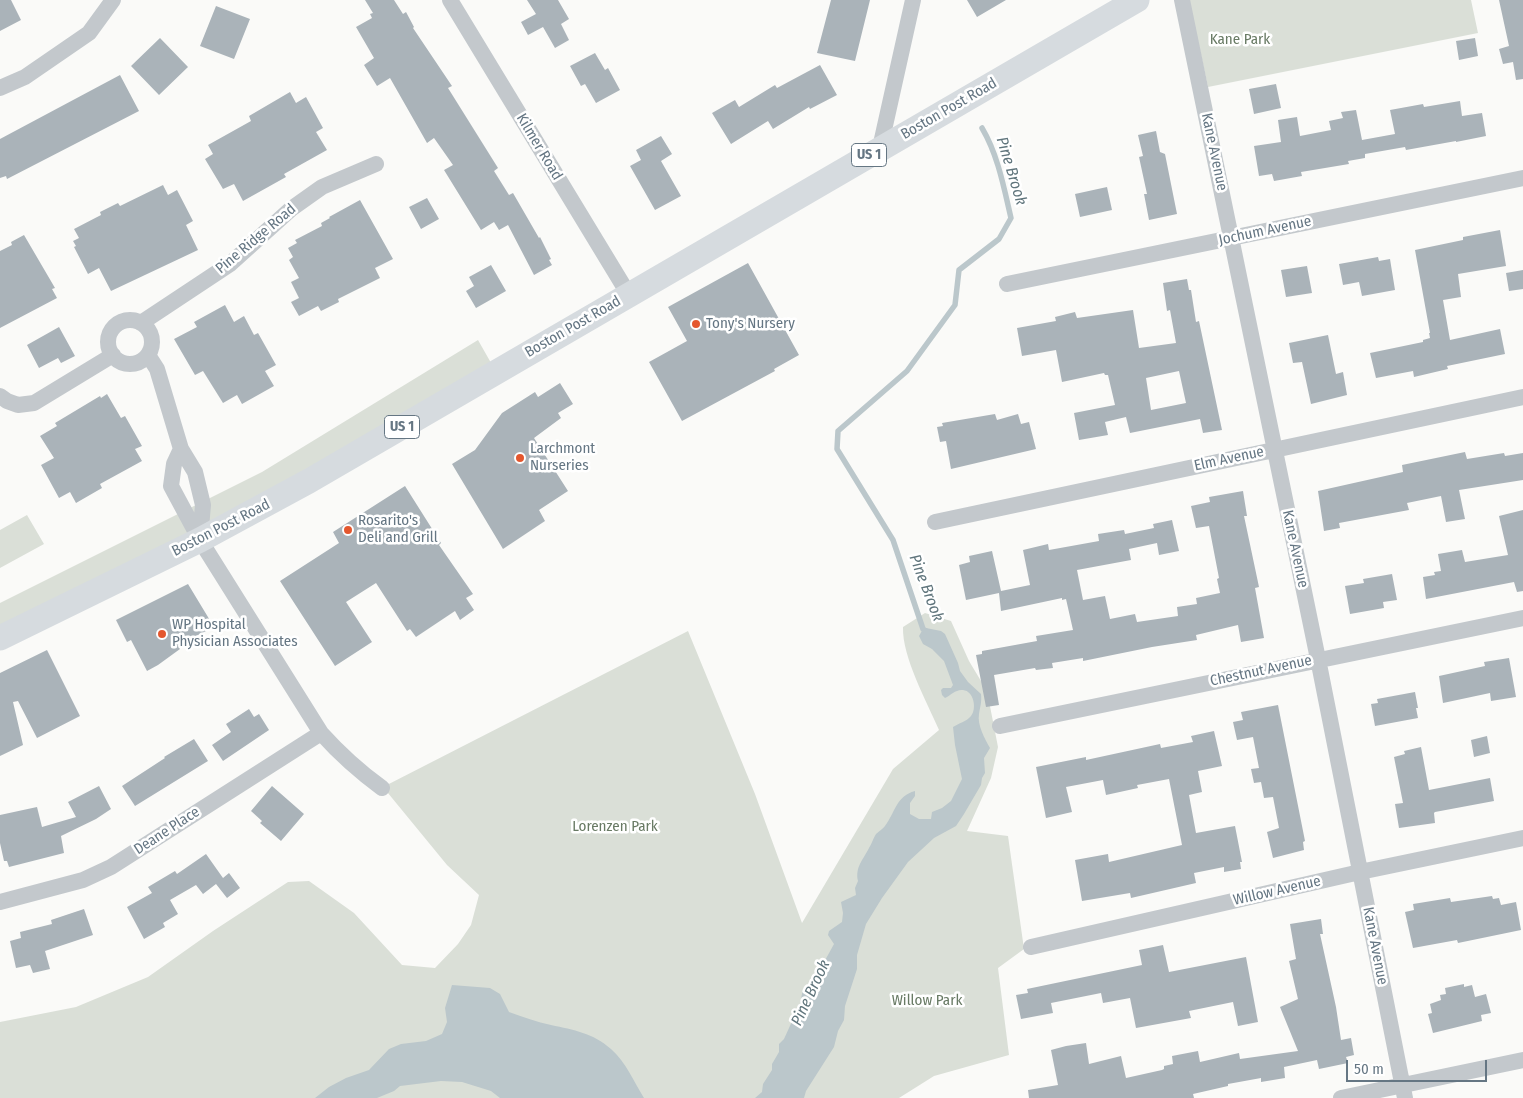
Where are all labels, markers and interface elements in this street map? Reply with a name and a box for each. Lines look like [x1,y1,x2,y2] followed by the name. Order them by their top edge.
[1210,31,1270,49] park label: Kane Park
[898,74,1000,144] street label: Boston Post Road
[512,110,566,184] street label: Kilmer Road
[1197,111,1231,193] street label: Kane Avenue
[992,135,1030,207] water label: Pine Brook
[852,144,886,166] road number: US 1
[212,200,300,278] street label: Pine Ridge Road
[1217,212,1313,250] street label: Jochum Avenue
[522,292,624,362] street label: Boston Post Road
[706,315,795,333] place label: Tony's Nursery
[690,318,702,330] marker: Tony's Nursery
[384,416,420,438] road number: US 1
[530,440,595,475] place label: Larchmont Nurseries
[1192,443,1266,475] street label: Elm Avenue
[514,452,526,464] marker: Larchmont Nurseries
[169,496,273,560] street label: Boston Post Road
[1278,508,1312,590] street label: Kane Avenue
[358,512,438,547] place label: Rosarito's Deli and Grill
[342,524,354,536] marker: Rosarito's Deli and Grill
[904,552,948,624] water label: Pine Brook
[172,616,298,651] place label: WP Hospital Physician Associates
[156,628,168,640] marker: WP Hospital Physician Associates
[1209,651,1313,691] street label: Chestnut Avenue
[131,803,203,859] street label: Deane Place
[572,818,658,836] park label: Lorenzen Park
[1232,872,1322,910] street label: Willow Avenue
[1359,905,1391,987] street label: Kane Avenue
[787,957,835,1029] water label: Pine Brook
[892,992,962,1010] park label: Willow Park
[1348,1050,1489,1082] scale bar
[1354,1060,1384,1078] text: 50 m

